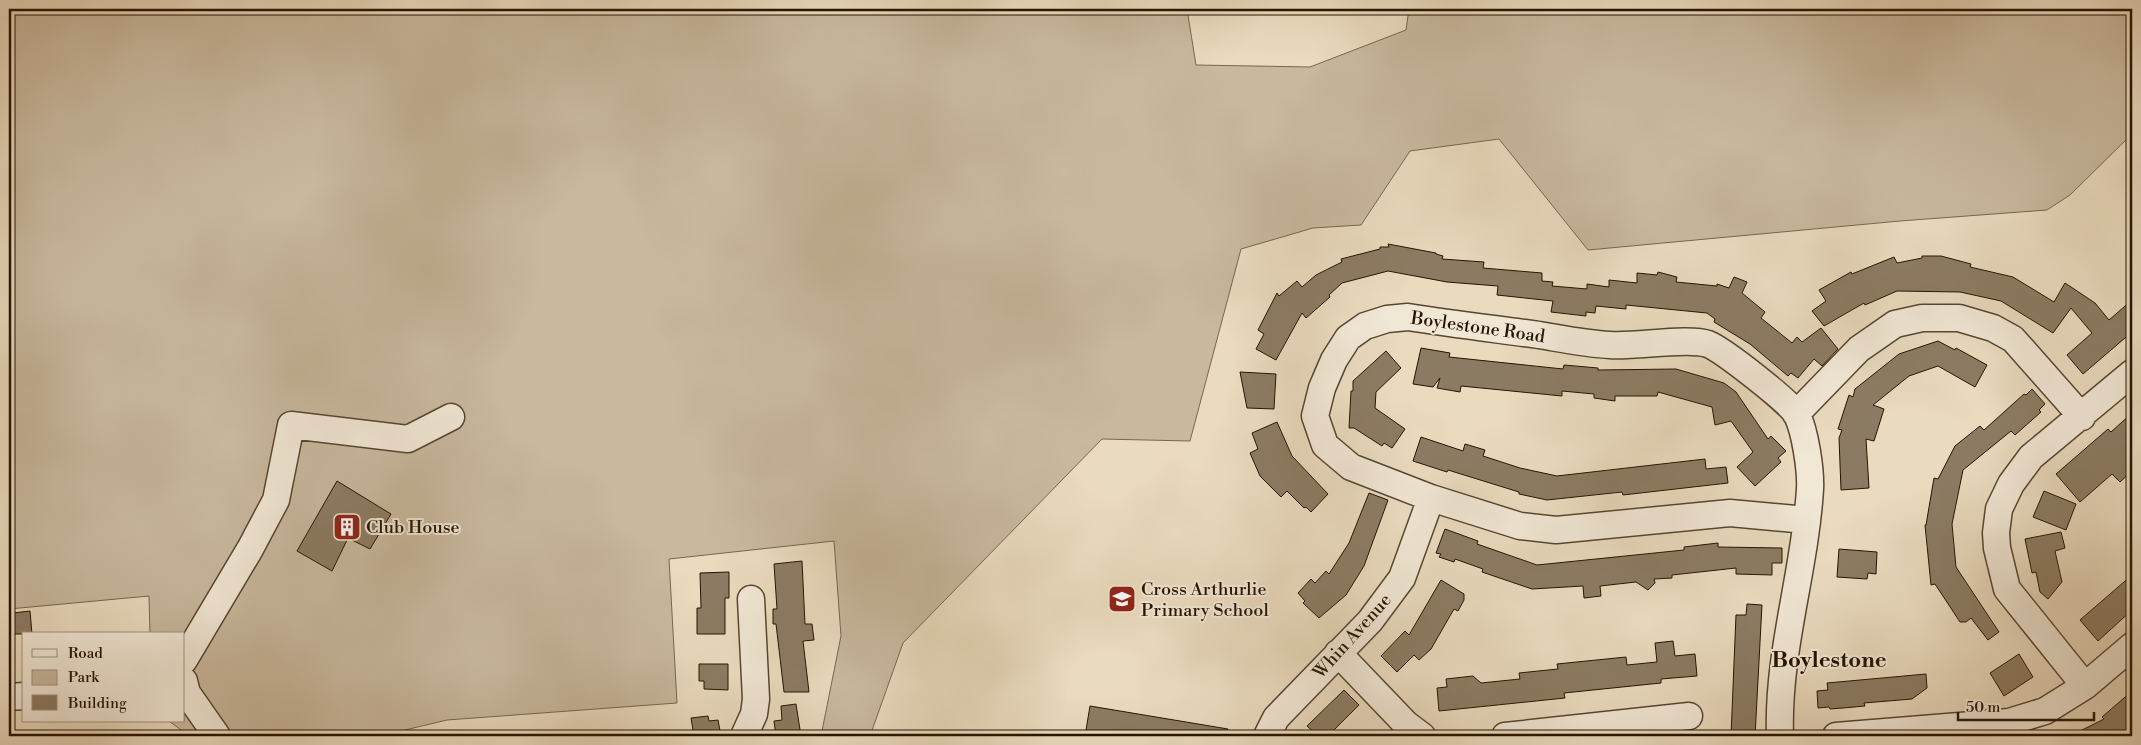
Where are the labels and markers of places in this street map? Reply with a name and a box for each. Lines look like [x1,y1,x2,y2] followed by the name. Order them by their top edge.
[332,512,362,542] building icon: Club House
[366,516,460,539] place label: Club House
[1141,578,1269,622] place label: Cross Arthurlie Primary School
[1107,584,1137,614] school or university icon: Cross Arthurlie Primary School

